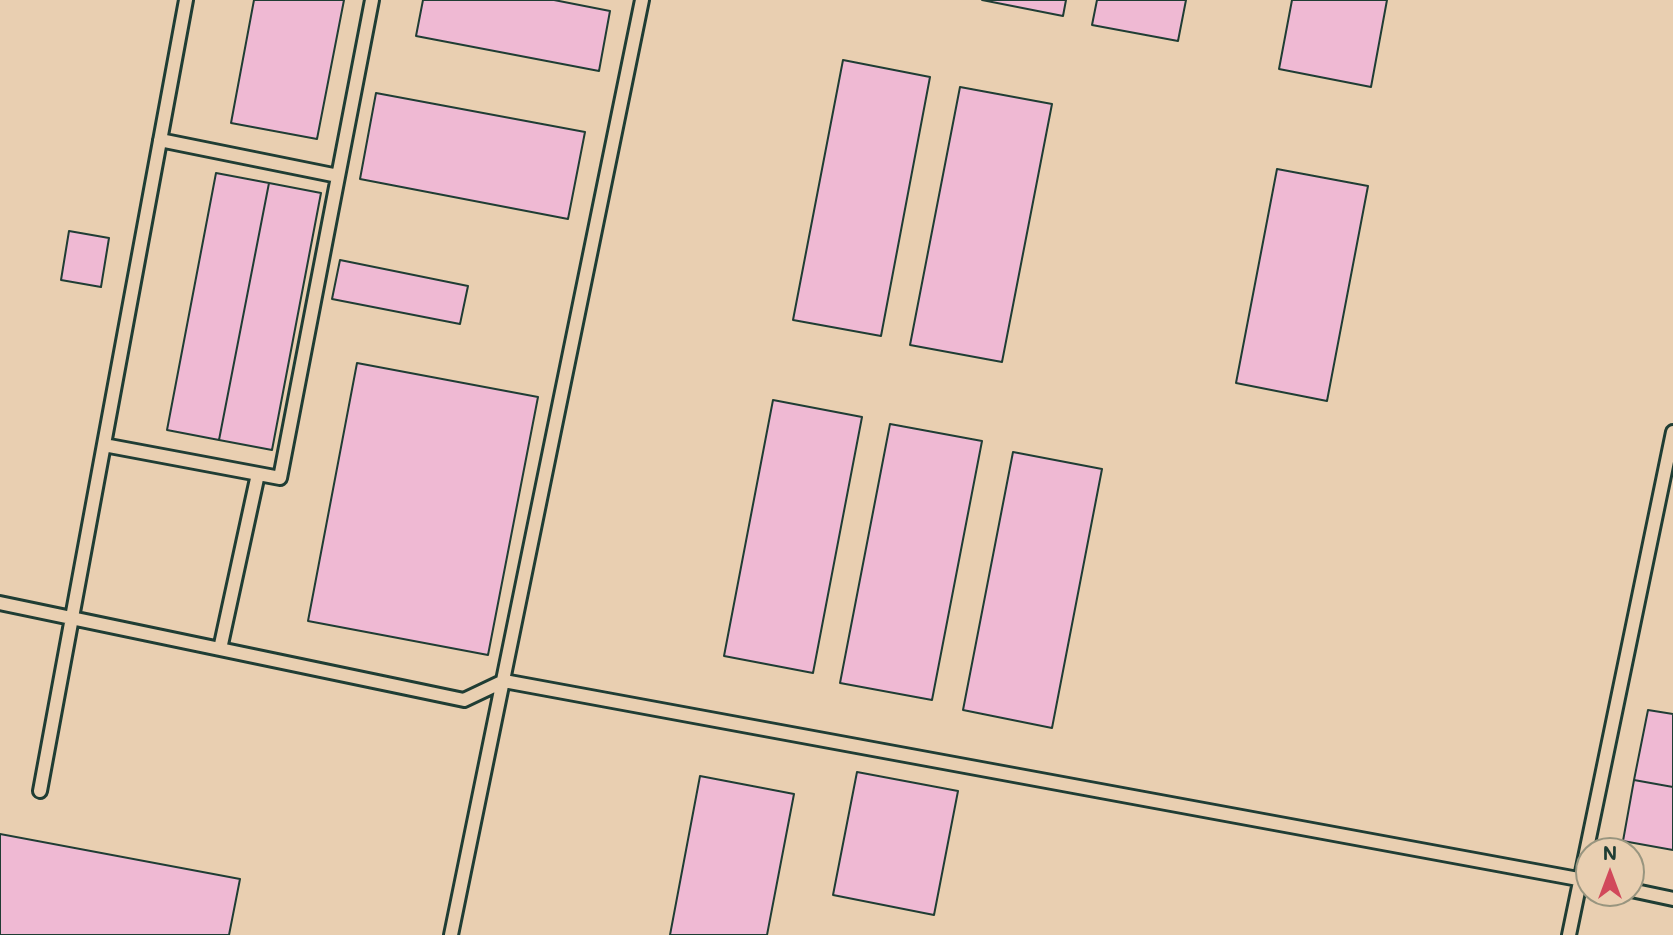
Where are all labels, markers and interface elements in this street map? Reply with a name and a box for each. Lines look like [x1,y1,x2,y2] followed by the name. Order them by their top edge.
[1575,837,1645,907] north arrow
[1603,840,1617,865] text: N

